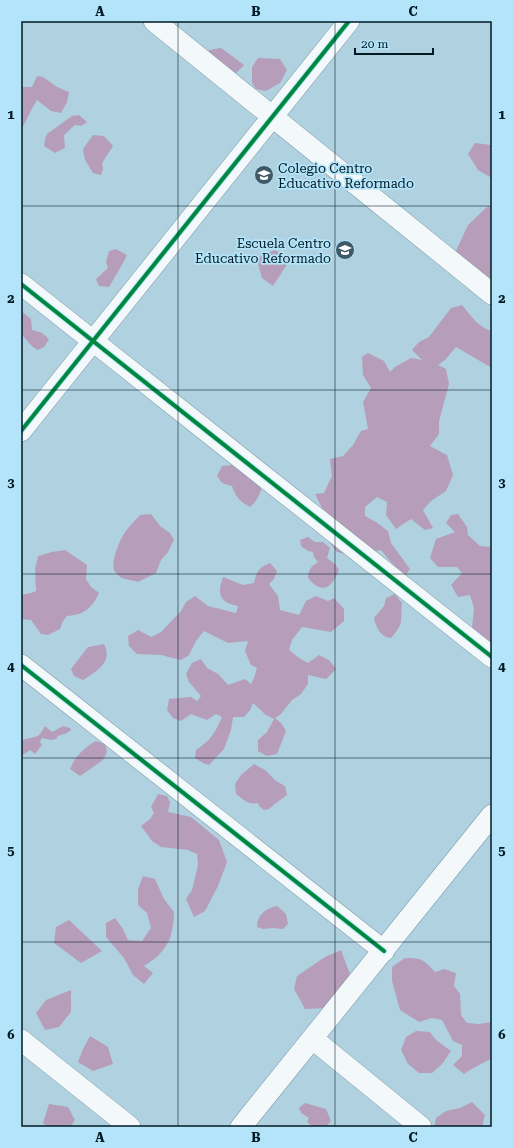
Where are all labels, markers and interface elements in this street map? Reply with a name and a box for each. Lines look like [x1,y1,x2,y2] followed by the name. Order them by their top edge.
[95,4,105,19] text: A
[251,4,261,19] text: B
[408,4,418,19] text: C
[355,30,433,56] scale bar
[361,37,388,51] text: 20 m
[7,107,15,122] text: 1
[498,107,506,122] text: 1
[278,161,414,191] place label: Colegio Centro Educativo Reformado
[253,164,275,186] school or university icon: Colegio Centro Educativo Reformado
[195,236,331,266] place label: Escuela Centro Educativo Reformado
[334,239,356,261] school or university icon: Escuela Centro Educativo Reformado
[7,291,15,306] text: 2
[498,291,506,306] text: 2
[7,475,15,490] text: 3
[498,475,506,490] text: 3
[7,659,15,674] text: 4
[498,659,506,674] text: 4
[7,843,15,858] text: 5
[498,843,506,858] text: 5
[7,1027,15,1042] text: 6
[498,1027,506,1042] text: 6
[95,1130,105,1145] text: A
[251,1130,261,1145] text: B
[408,1130,418,1145] text: C

